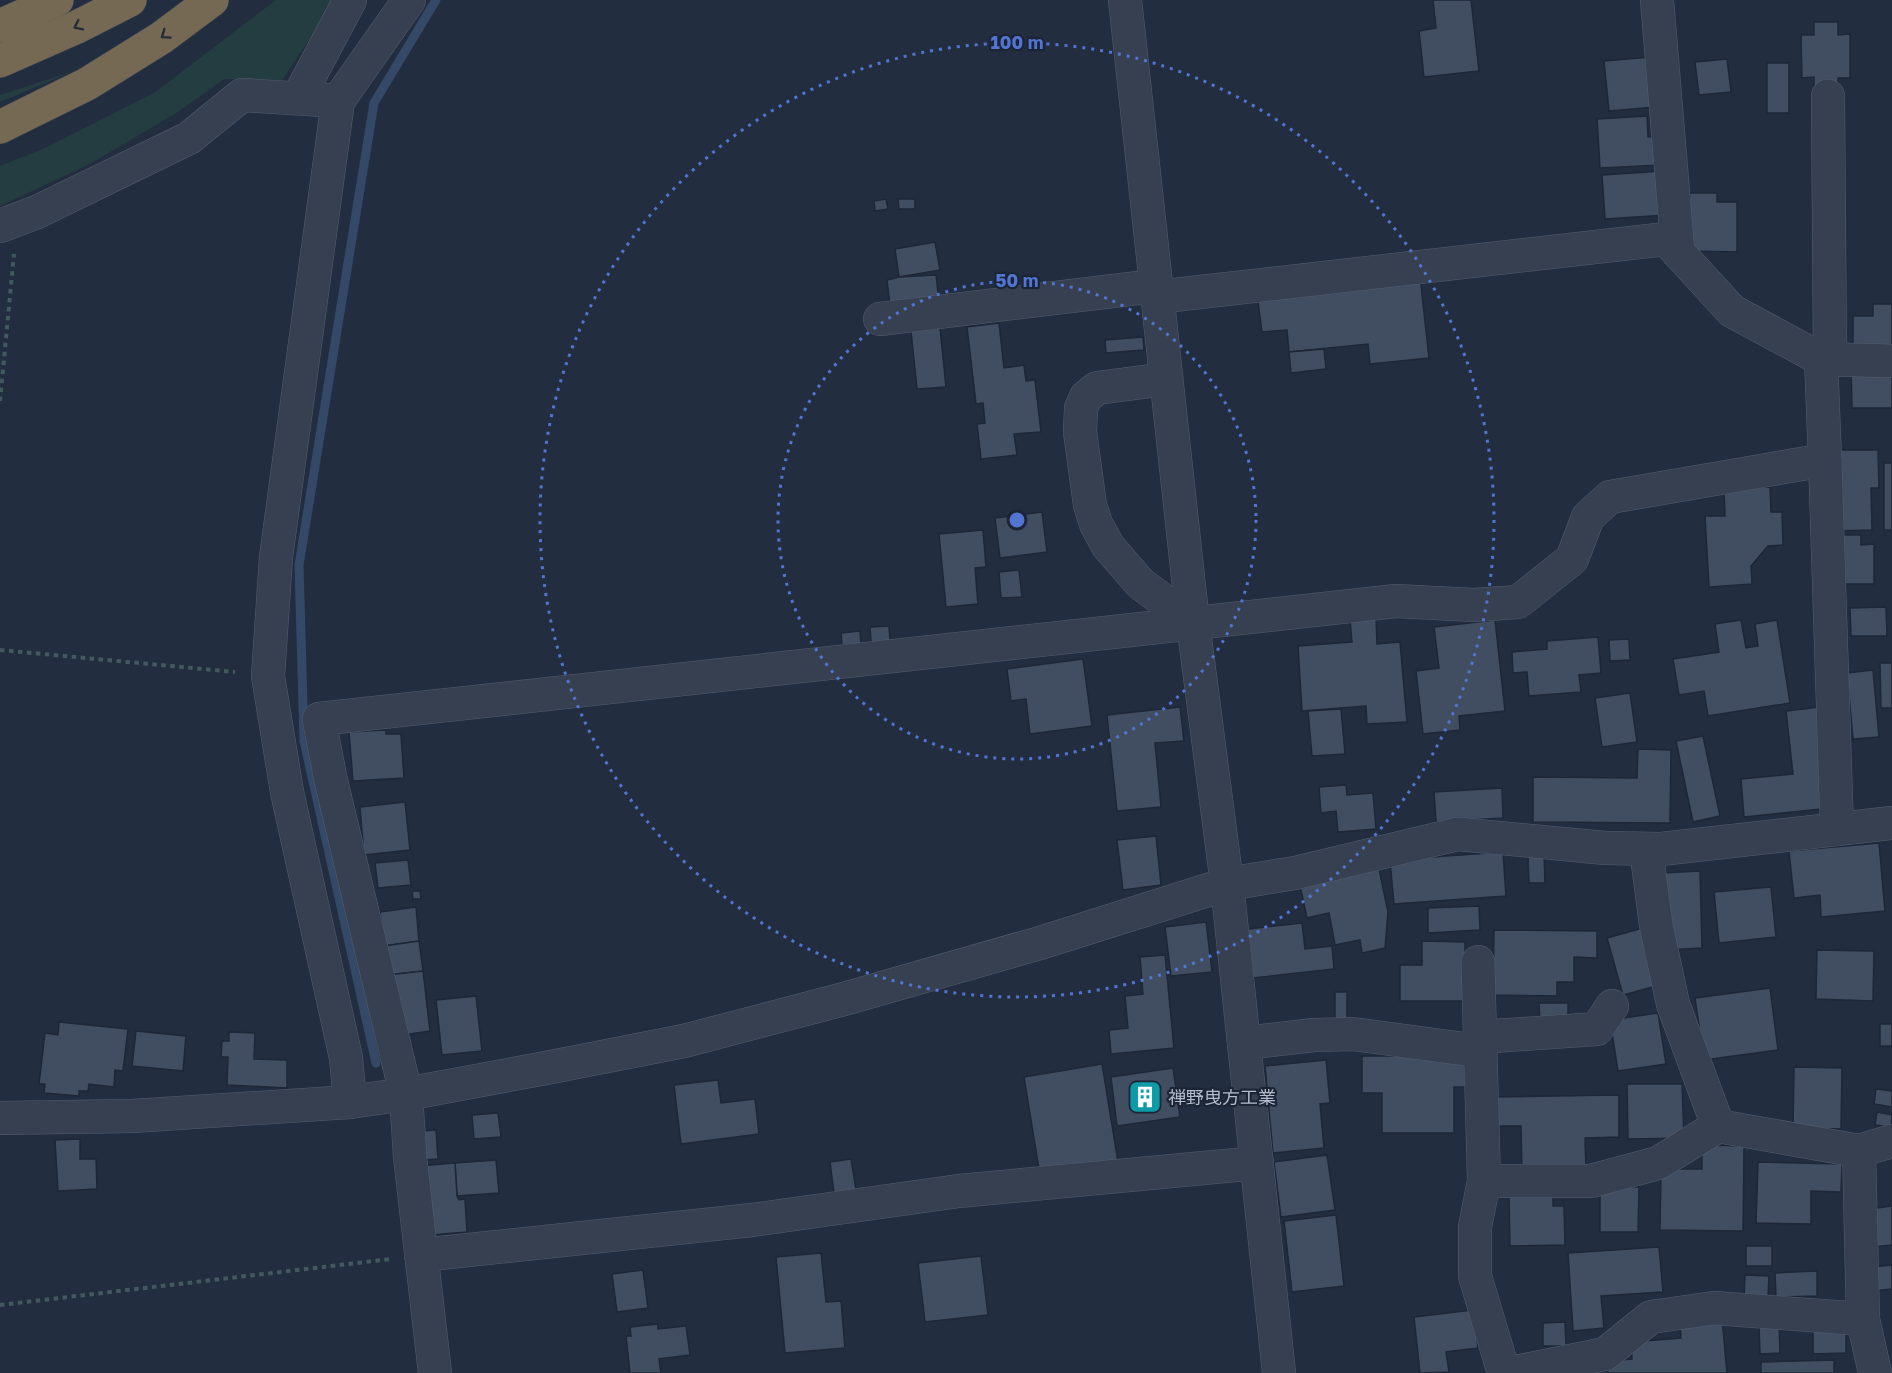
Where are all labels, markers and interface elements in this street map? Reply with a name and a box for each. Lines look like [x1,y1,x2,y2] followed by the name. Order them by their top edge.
[74,19,85,31] one-way arrow
[160,28,171,39] one-way arrow
[991,31,1043,53] text: 100 m
[996,269,1038,291] text: 50 m
[1007,510,1027,530] centre of rings
[1127,1079,1163,1115] building icon: 禅野曳方工業
[1168,1086,1276,1108] place label: 禅野曳方工業

